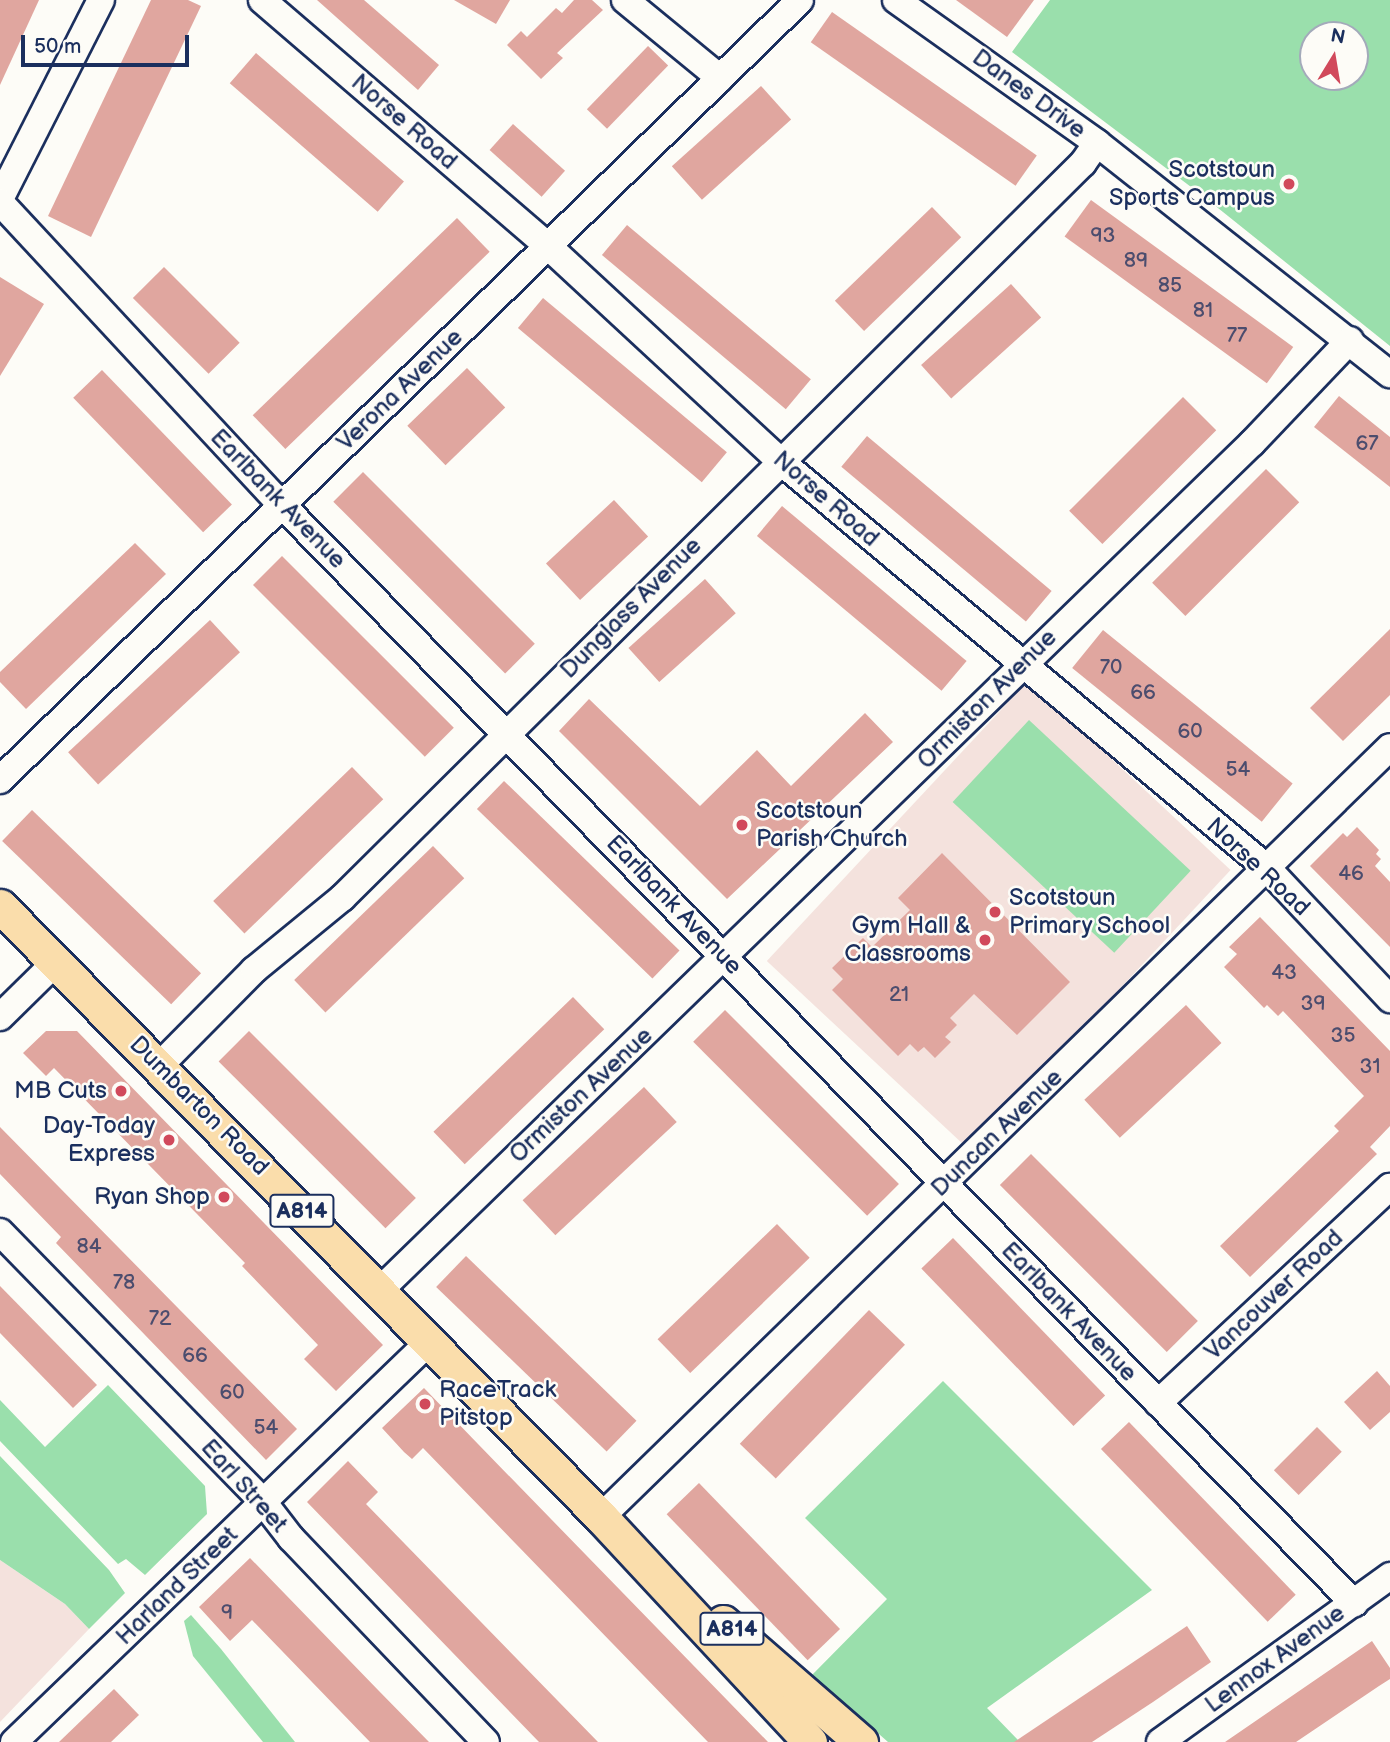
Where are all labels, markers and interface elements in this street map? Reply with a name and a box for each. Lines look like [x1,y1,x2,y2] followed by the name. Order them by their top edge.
[24,21,192,65] scale bar
[1299,21,1369,91] north arrow
[1329,24,1347,50] text: N
[34,34,81,59] text: 50 m
[967,43,1091,145] street label: Danes Drive
[345,68,463,176] street label: Norse Road
[1109,156,1275,212] place label: Scotstoun Sports Campus
[1281,176,1297,192] marker: Scotstoun Sports Campus
[1090,223,1116,249] house number: 93
[1124,248,1148,274] house number: 89
[1158,273,1182,299] house number: 85
[1193,298,1213,324] house number: 81
[331,323,469,457] street label: Verona Avenue
[1227,323,1247,349] house number: 77
[204,423,352,575] street label: Earlbank Avenue
[1355,431,1379,457] house number: 67
[767,445,885,553] street label: Norse Road
[554,531,708,685] street label: Dunglass Avenue
[911,623,1063,775] street label: Ormiston Avenue
[1100,655,1122,681] house number: 70
[1130,680,1156,706] house number: 66
[1177,719,1203,745] house number: 60
[1226,757,1250,783] house number: 54
[756,797,907,853] place label: Scotstoun Parish Church
[1200,812,1316,922] street label: Norse Road
[734,817,750,833] marker: Scotstoun Parish Church
[600,829,748,981] street label: Earlbank Avenue
[1338,861,1364,887] house number: 46
[1009,884,1172,940] place label: Scotstoun Primary School
[987,904,1003,920] marker: Scotstoun Primary School
[844,912,971,968] place label: Gym Hall & Classrooms
[977,932,993,948] marker: Gym Hall & Classrooms
[1271,960,1297,986] house number: 43
[889,982,909,1008] house number: 21
[1300,991,1326,1017] house number: 39
[503,1021,659,1169] street label: Ormiston Avenue
[1331,1023,1355,1049] house number: 35
[123,1030,275,1182] street label: Dumbarton Road
[1359,1054,1381,1080] house number: 31
[925,1063,1069,1203] street label: Duncan Avenue
[14,1077,107,1105] place label: MB Cuts
[113,1083,129,1099] marker: MB Cuts
[43,1112,155,1168] place label: Day-Today Express
[161,1132,177,1148] marker: Day-Today Express
[93,1183,210,1211] place label: Ryan Shop
[216,1189,232,1205] marker: Ryan Shop
[269,1192,335,1230] road number: A814
[1199,1224,1349,1366] street label: Vancouver Road
[76,1234,102,1260] house number: 84
[995,1236,1143,1388] street label: Earlbank Avenue
[113,1270,135,1296] house number: 78
[149,1306,171,1332] house number: 72
[182,1343,208,1369] house number: 66
[439,1376,556,1432] place label: RaceTrack Pitstop
[219,1380,245,1406] house number: 60
[417,1396,433,1412] marker: RaceTrack Pitstop
[254,1415,278,1441] house number: 54
[195,1433,293,1539] street label: Earl Street
[110,1521,244,1651] street label: Harland Street
[1200,1599,1350,1719] street label: Lennox Avenue
[221,1600,233,1626] house number: 9
[699,1610,765,1648] road number: A814

